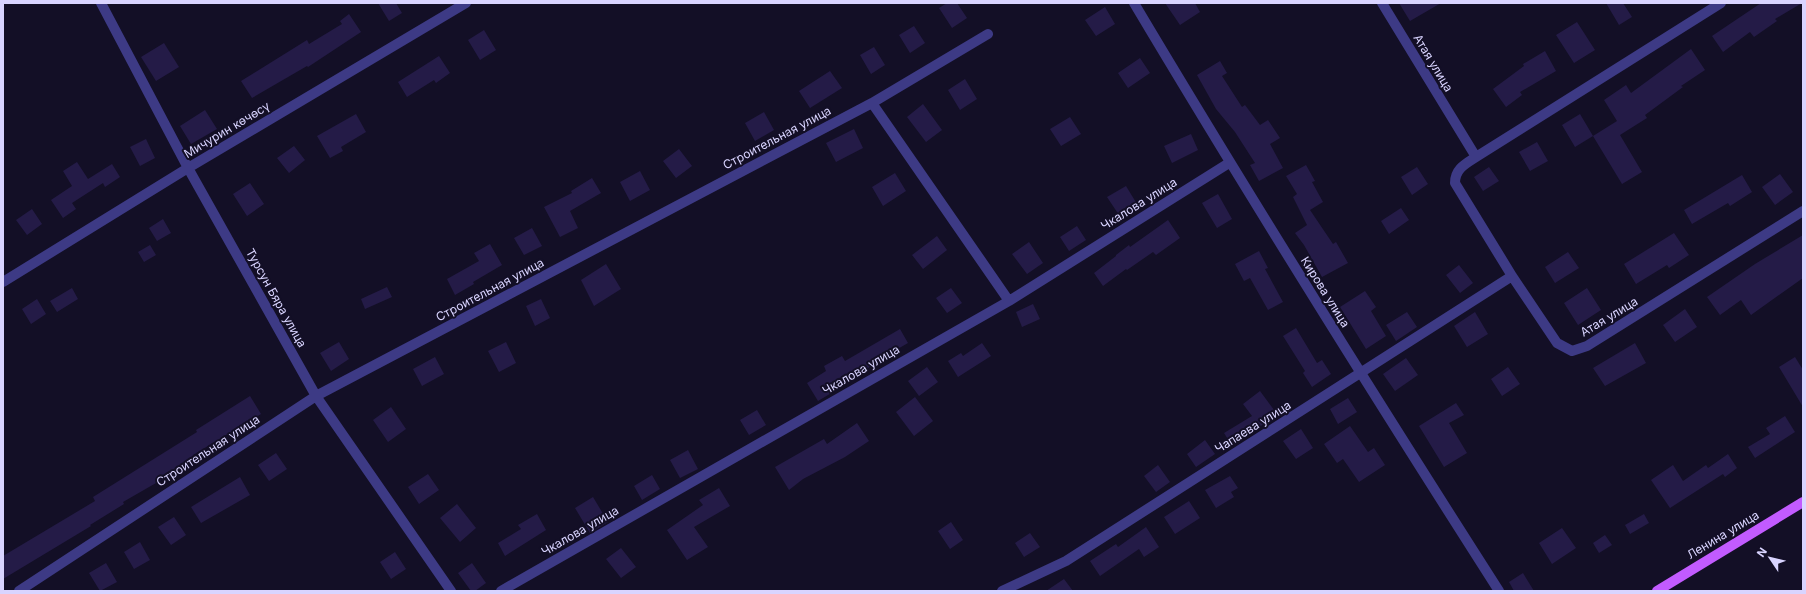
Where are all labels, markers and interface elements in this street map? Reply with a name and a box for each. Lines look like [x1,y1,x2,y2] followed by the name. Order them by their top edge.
[1410,31,1456,94] street label: Атая улица
[181,98,273,161] street label: Мичурин көчөсү
[720,103,833,172] street label: Строительная улица
[1098,174,1179,233] street label: Чкалова улица
[243,246,310,350] street label: Турсун Бяра улица
[1298,254,1353,330] street label: Кирова улица
[433,255,546,324] street label: Строительная улица
[1577,294,1640,340] street label: Атая улица
[819,341,902,398] street label: Чкалова улица
[1212,397,1294,456] street label: Чапаева улица
[153,412,262,490] street label: Строительная улица
[538,502,621,559] street label: Чкалова улица
[1684,507,1762,562] street label: Ленина улица
[1750,538,1790,578] north arrow
[1754,545,1770,560] text: N

